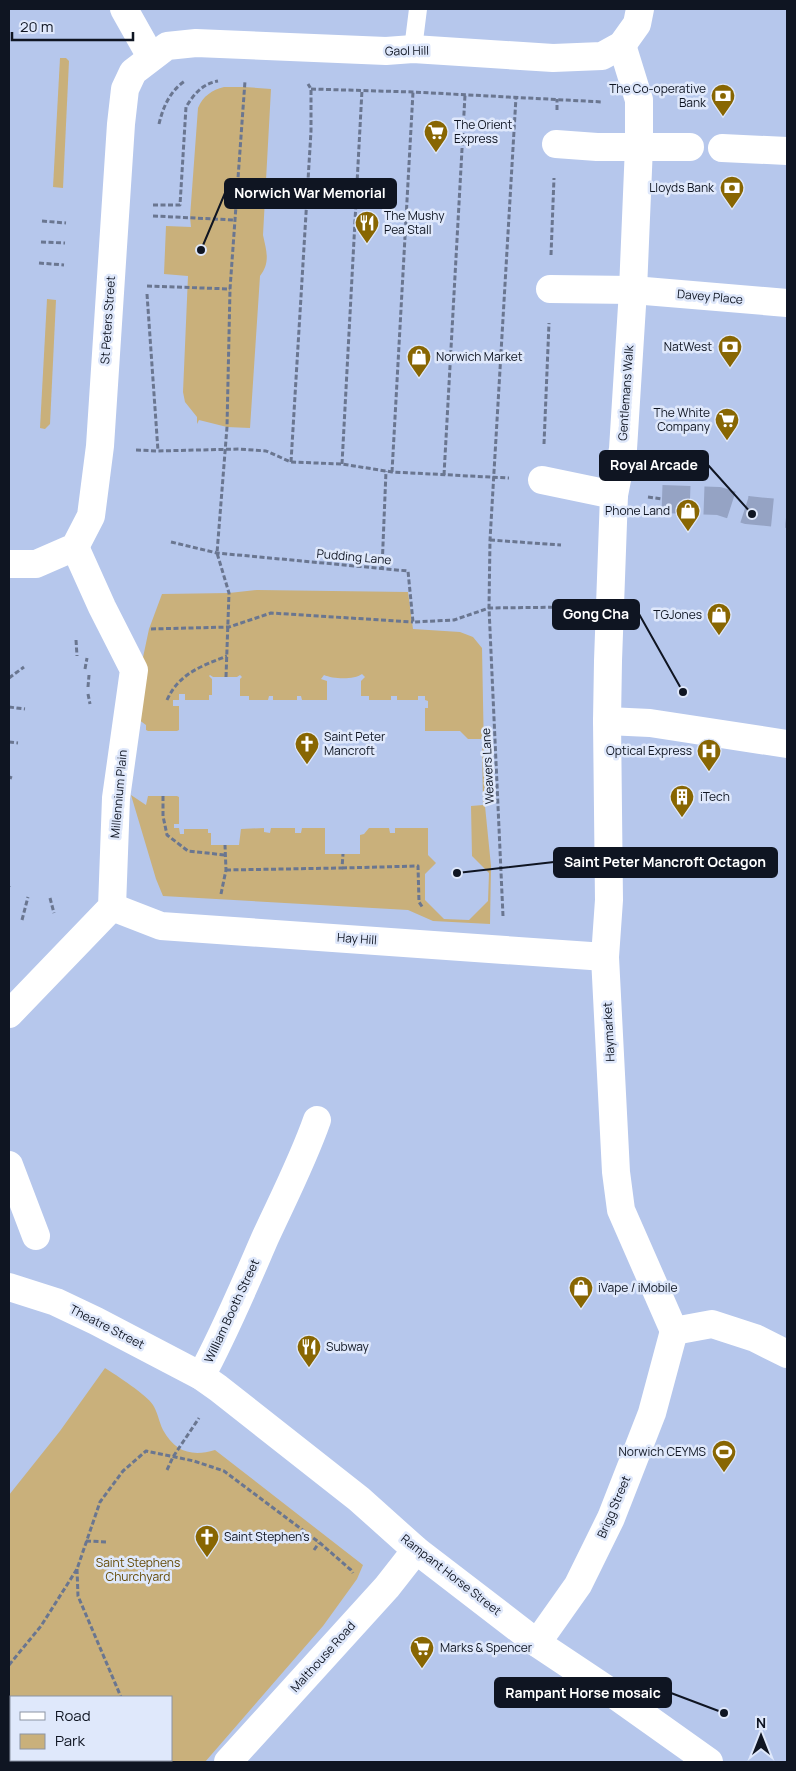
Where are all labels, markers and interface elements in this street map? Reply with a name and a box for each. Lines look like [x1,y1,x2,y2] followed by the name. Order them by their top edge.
[12,10,134,42] scale bar
[20,16,53,37] text: 20 m
[385,42,429,59] street label: Gaol Hill
[609,80,707,111] place label: The Co-operative Bank
[710,83,736,117] bank icon: The Co-operative Bank
[454,116,512,147] place label: The Orient Express
[423,119,449,153] supermarket icon: The Orient Express
[719,175,745,209] bank icon: Lloyds Bank
[225,179,396,208] callout: Norwich War Memorial
[649,179,715,196] place label: Lloyds Bank
[234,183,386,202] text: Norwich War Memorial
[384,207,445,238] place label: The Mushy Pea Stall
[354,210,380,244] restaurant icon: The Mushy Pea Stall
[96,275,119,365] street label: St Peters Street
[676,285,744,308] street label: Davey Place
[717,334,743,368] bank icon: NatWest
[664,338,712,355] place label: NatWest
[406,344,432,378] shop icon: Norwich Market
[614,344,637,441] street label: Gentlemans Walk
[436,348,523,365] place label: Norwich Market
[654,404,711,435] place label: The White Company
[714,407,740,441] supermarket icon: The White Company
[600,451,708,480] callout: Royal Arcade
[610,455,698,474] text: Royal Arcade
[675,498,701,532] shop icon: Phone Land
[605,502,670,519] place label: Phone Land
[316,545,392,568] street label: Pudding Lane
[553,600,639,629] callout: Gong Cha
[706,602,732,636] shop icon: TGJones
[563,604,629,623] text: Gong Cha
[653,606,702,623] place label: TGJones
[477,727,498,805] street label: Weavers Lane
[324,728,386,759] place label: Saint Peter Mancroft
[294,731,320,765] church icon: Saint Peter Mancroft
[696,738,722,772] hospital icon: Optical Express
[606,742,692,759] place label: Optical Express
[106,749,131,839] street label: Millennium Plain
[669,784,695,818] building icon: iTech
[700,788,730,805] place label: iTech
[554,848,777,877] callout: Saint Peter Mancroft Octagon
[564,852,766,871] text: Saint Peter Mancroft Octagon
[337,929,378,948] street label: Hay Hill
[598,1002,619,1062] street label: Haymarket
[200,1256,263,1365] street label: William Booth Street
[568,1275,594,1309] shop icon: iVape / iMobile
[598,1279,677,1296] place label: iVape / iMobile
[67,1300,148,1353] street label: Theatre Street
[296,1334,322,1368] restaurant icon: Subway
[326,1338,370,1355] place label: Subway
[711,1439,737,1473] sports icon: Norwich CEYMS
[619,1443,706,1460] place label: Norwich CEYMS
[593,1473,634,1541] street label: Brigg Street
[194,1524,220,1558] church icon: Saint Stephen's
[224,1528,310,1545] place label: Saint Stephen's
[398,1530,505,1619] street label: Rampant Horse Street
[96,1554,180,1585] park label: Saint Stephens Churchyard
[286,1618,359,1696] street label: Malthouse Road
[409,1635,435,1669] supermarket icon: Marks & Spencer
[440,1639,533,1656] place label: Marks & Spencer
[495,1678,671,1707] callout: Rampant Horse mosaic
[505,1683,661,1702] text: Rampant Horse mosaic
[10,1696,172,1761] legend
[55,1705,91,1726] text: Road
[736,1711,786,1761] north arrow
[756,1713,766,1732] text: N
[55,1730,85,1751] text: Park

